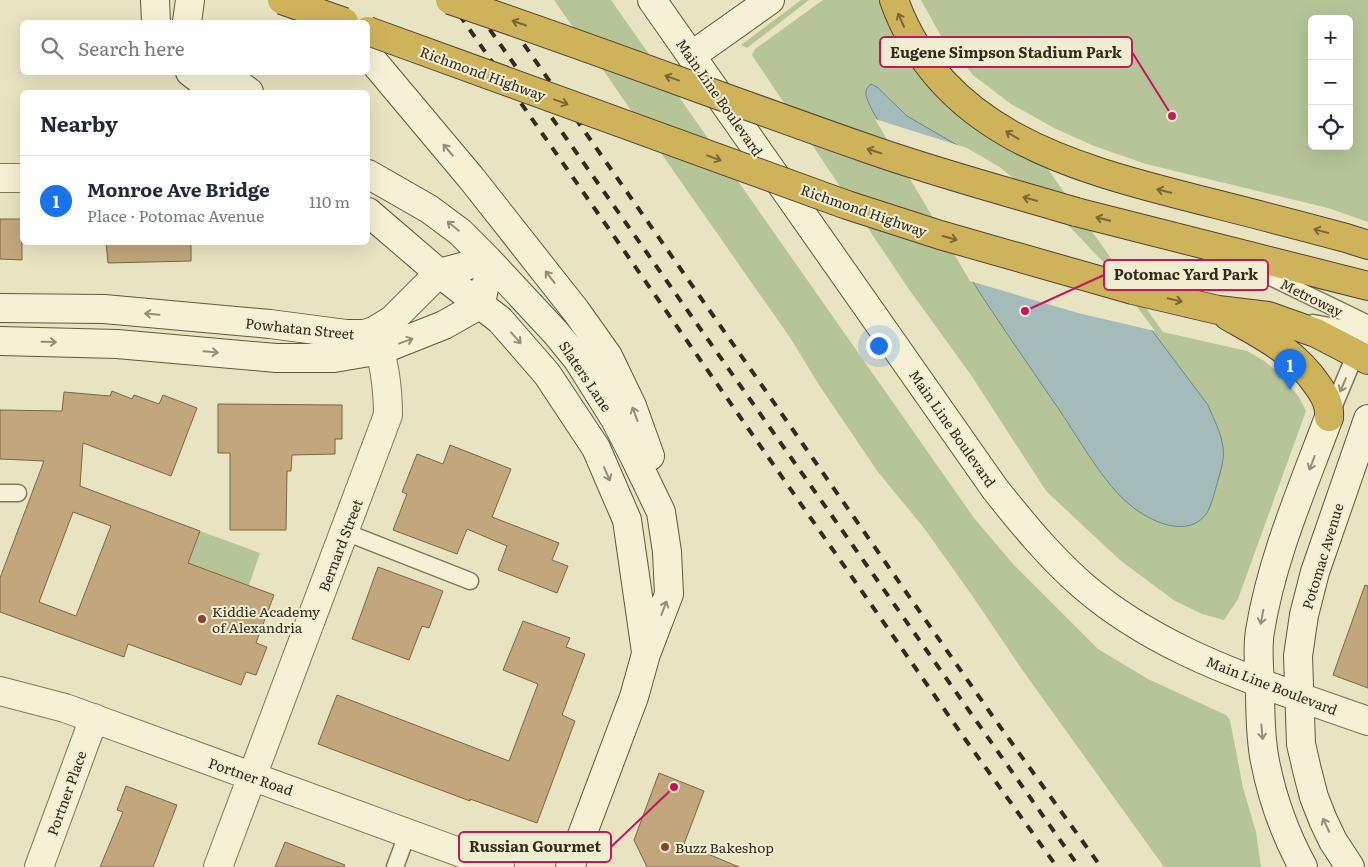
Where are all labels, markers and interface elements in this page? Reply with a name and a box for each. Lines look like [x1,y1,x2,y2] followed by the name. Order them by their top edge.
[896,13,906,28] one-way arrow
[1308,15,1353,150] map controls
[1308,15,1353,60] button: +
[511,18,527,28] one-way arrow
[20,20,370,75] search box
[38,34,66,62] icon: search
[78,34,185,62] text: Search here
[672,34,768,160] street label: Main Line Boulevard
[880,37,1132,67] callout: Eugene Simpson Stadium Park
[890,40,1123,63] text: Eugene Simpson Stadium Park
[417,41,550,105] street label: Richmond Highway
[1308,60,1353,105] button: −
[665,73,680,82] one-way arrow
[553,98,568,107] one-way arrow
[1308,105,1353,150] button: locate
[40,107,118,138] text: Nearby
[1005,130,1019,140] one-way arrow
[442,144,453,157] one-way arrow
[867,145,883,155] one-way arrow
[706,154,721,163] one-way arrow
[87,175,270,203] text: Monroe Ave Bridge
[798,179,931,241] street label: Richmond Highway
[1156,186,1172,195] one-way arrow
[53,189,59,213] text: 1
[309,189,350,213] text: 110 m
[1022,193,1038,203] one-way arrow
[87,203,264,227] text: Place · Potomac Avenue
[1095,214,1111,223] one-way arrow
[446,221,459,232] one-way arrow
[1314,226,1330,235] one-way arrow
[942,234,958,244] one-way arrow
[1104,260,1268,290] callout: Potomac Yard Park
[1114,262,1259,285] text: Potomac Yard Park
[544,271,555,284] one-way arrow
[1277,273,1348,321] street label: Metroway
[1167,296,1183,305] one-way arrow
[144,309,160,318] one-way arrow
[244,312,356,344] street label: Powhatan Street
[510,331,521,344] one-way arrow
[866,333,892,359] your location
[398,336,413,345] one-way arrow
[40,337,56,347] one-way arrow
[555,337,617,415] street label: Slaters Lane
[203,348,219,357] one-way arrow
[1274,349,1306,390] pin: 1
[905,365,1001,491] street label: Main Line Boulevard
[1337,377,1347,392] one-way arrow
[630,407,639,422] one-way arrow
[1307,455,1316,470] one-way arrow
[603,466,613,481] one-way arrow
[313,496,367,594] street label: Bernard Street
[1296,500,1348,612] street label: Potomac Avenue
[212,601,321,637] place label: Kiddie Academy of Alexandria
[660,601,669,616] one-way arrow
[1257,609,1266,625] one-way arrow
[196,613,208,625] marker: Kiddie Academy of Alexandria
[1203,651,1341,719] street label: Main Line Boulevard
[1257,724,1266,740] one-way arrow
[41,748,91,838] street label: Portner Place
[206,752,296,800] street label: Portner Road
[1320,818,1330,833] one-way arrow
[459,832,611,862] callout: Russian Gourmet
[469,834,601,857] text: Russian Gourmet
[675,837,774,857] place label: Buzz Bakeshop
[659,841,671,853] marker: Buzz Bakeshop

